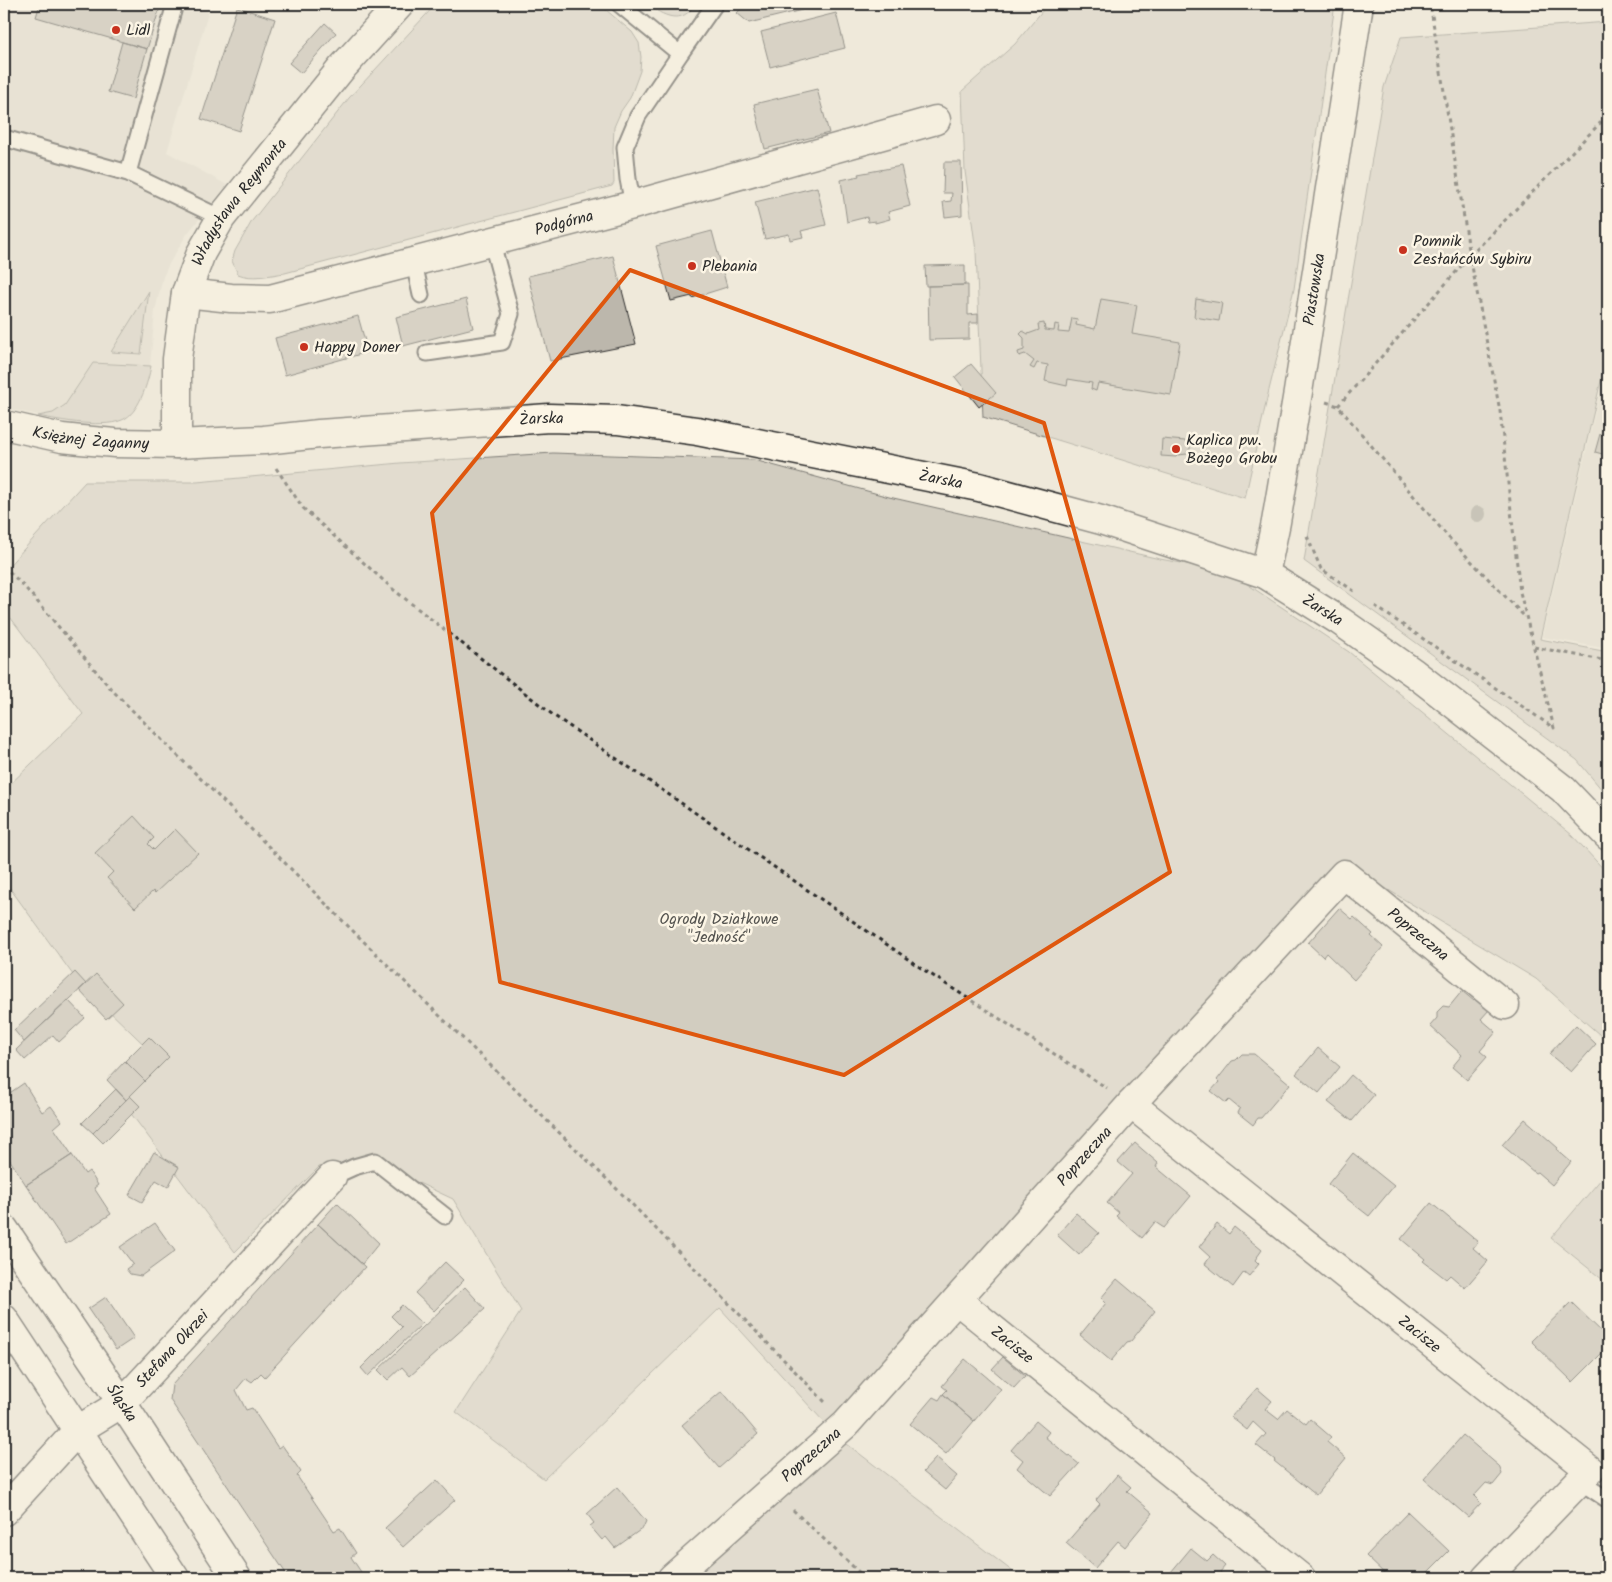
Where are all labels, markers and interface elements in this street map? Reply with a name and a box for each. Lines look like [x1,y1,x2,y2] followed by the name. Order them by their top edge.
[126,18,151,43] place label: Lidl
[110,24,122,36] marker: Lidl
[185,133,293,269] street label: Władysława Reymonta
[532,203,596,243] street label: Podgórna
[1413,229,1532,272] place label: Pomnik Zesłańców Sybiru
[1397,244,1409,256] marker: Pomnik Zesłańców Sybiru
[1296,251,1332,327] street label: Piastowska
[702,254,758,279] place label: Plebania
[686,260,698,272] marker: Plebania
[314,335,402,360] place label: Happy Doner
[298,341,310,353] marker: Happy Doner
[518,405,564,433] street label: Żarska
[30,419,150,456] street label: Księżnej Żaganny
[1186,428,1278,471] place label: Kaplica pw. Bożego Grobu
[1170,443,1182,455] marker: Kaplica pw. Bożego Grobu
[916,463,965,496] street label: Żarska
[1297,588,1348,633] street label: Żarska
[1382,902,1455,967] street label: Poprzeczna
[659,907,779,950] park label: Ogrody Działkowe "Jedność"
[1051,1120,1118,1192] street label: Poprzeczna
[129,1304,216,1394] street label: Stefana Okrzei
[1392,1309,1447,1359] street label: Zacisze
[985,1319,1039,1370] street label: Zacisze
[100,1379,144,1427] street label: Śląska
[776,1421,847,1488] street label: Poprzeczna

